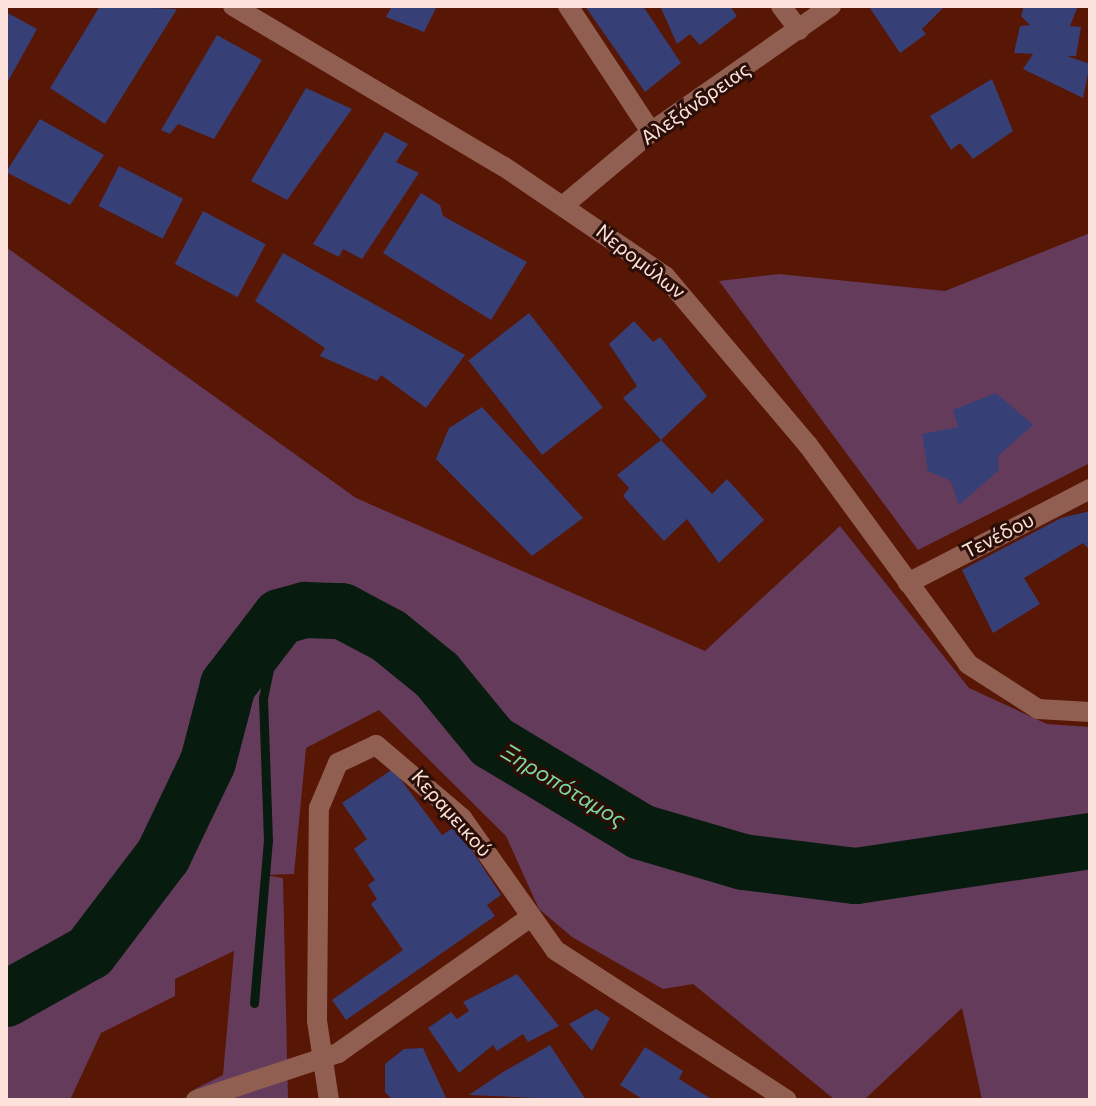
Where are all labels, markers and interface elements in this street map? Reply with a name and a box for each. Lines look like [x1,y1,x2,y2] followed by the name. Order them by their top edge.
[636,57,754,149] street label: Αλεξάνδρειας
[592,219,690,303] street label: Νερομύλων
[958,507,1038,563] street label: Τενέδου
[497,738,631,832] water label: Ξηροπόταμος
[407,765,497,861] street label: Κεραμεικού

